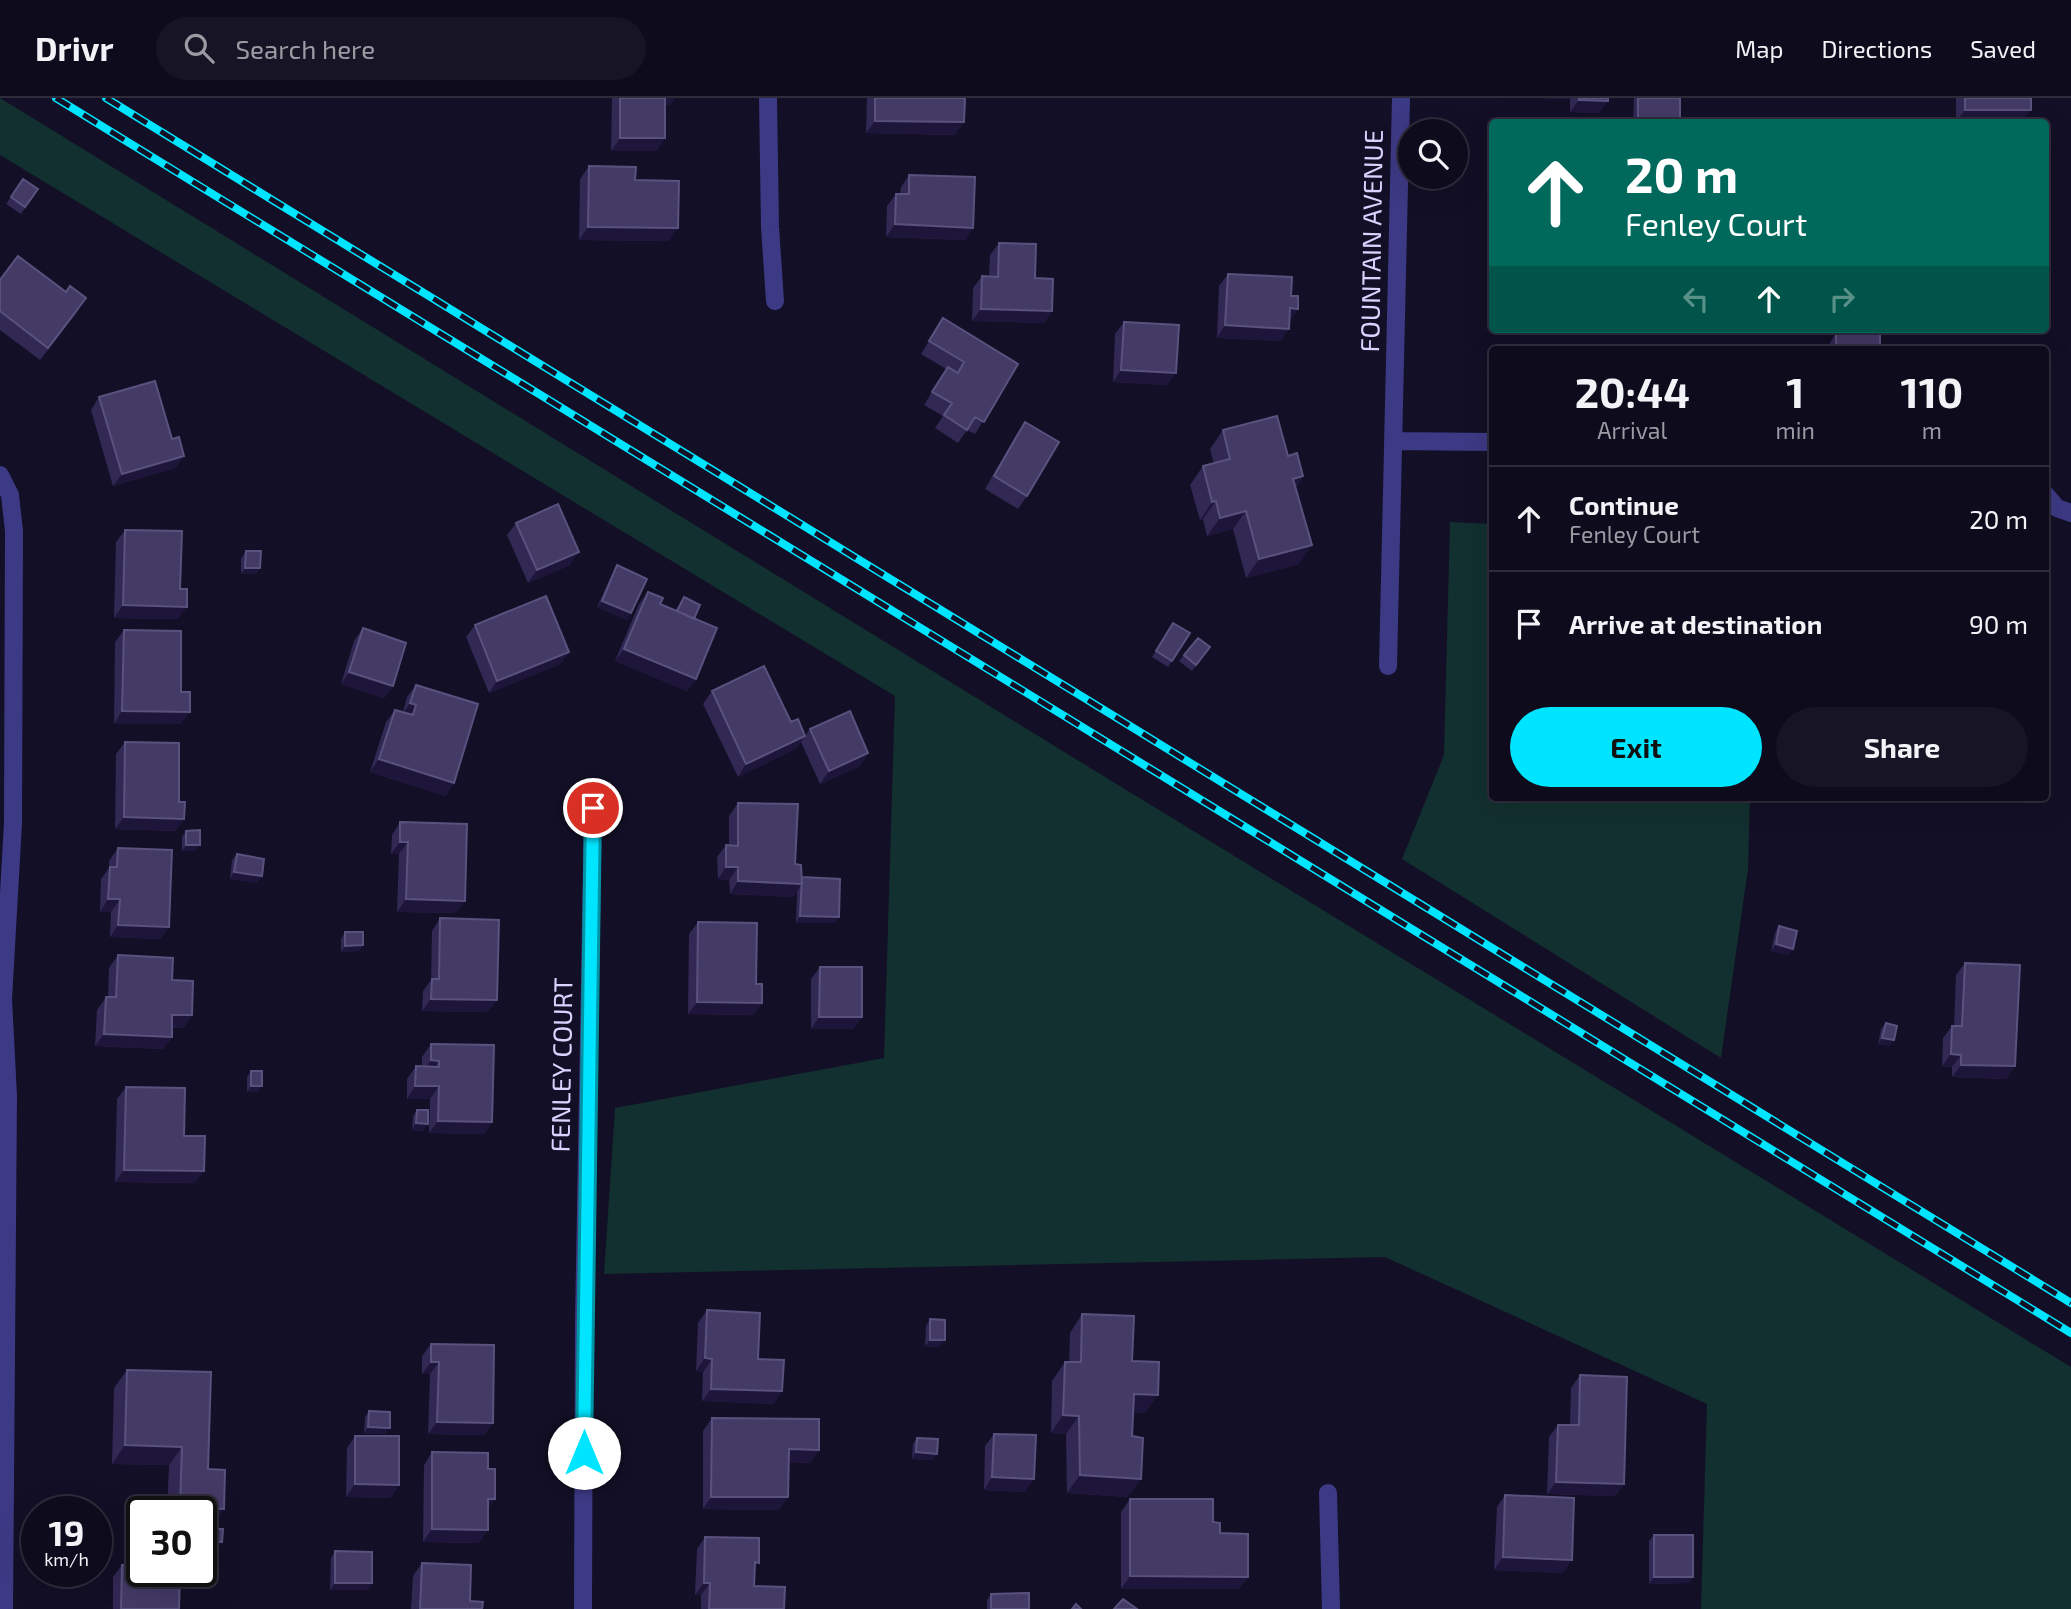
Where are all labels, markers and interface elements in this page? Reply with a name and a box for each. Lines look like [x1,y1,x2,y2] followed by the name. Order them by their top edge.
[156,17,646,80] search box
[35,28,114,68] text: Drivr
[180,29,218,67] icon: search
[236,33,375,64] text: Search here
[1735,34,1783,63] text: Map
[1821,34,1932,63] text: Directions
[1970,34,2036,63] text: Saved
[1398,119,1468,189] map controls
[1398,119,1468,189] button: search
[1353,129,1388,353] street label: FOUNTAIN AVENUE
[1625,144,1738,203] text: 20 m
[1510,147,1601,238] icon: ahead
[1625,204,1807,242] text: Fenley Court
[1677,280,1715,318] icon: left
[1750,280,1788,318] icon: ahead
[1823,280,1861,318] icon: right
[1575,366,1690,416] text: 20:44
[1786,366,1804,416] text: 1
[1901,366,1963,416] text: 110
[1597,416,1667,444] text: Arrival
[1776,416,1815,444] text: min
[1922,416,1942,444] text: m
[1569,489,1679,520] text: Continue
[1510,500,1548,538] icon: ahead
[1969,503,2028,534] text: 20 m
[1569,520,1700,548] text: Fenley Court
[1510,605,1548,643] icon: arrive
[1569,608,1822,639] text: Arrive at destination
[1969,608,2028,639] text: 90 m
[1510,707,1762,787] button: Exit
[1776,707,2028,787] button: Share
[563,778,623,838] pin
[574,789,612,827] icon: arrive
[543,977,578,1153] street label: FENLEY COURT
[547,1416,621,1490] position arrow
[126,1496,217,1587] speed limit sign: 30
[49,1511,84,1553] text: 19
[44,1548,89,1570] text: km/h

